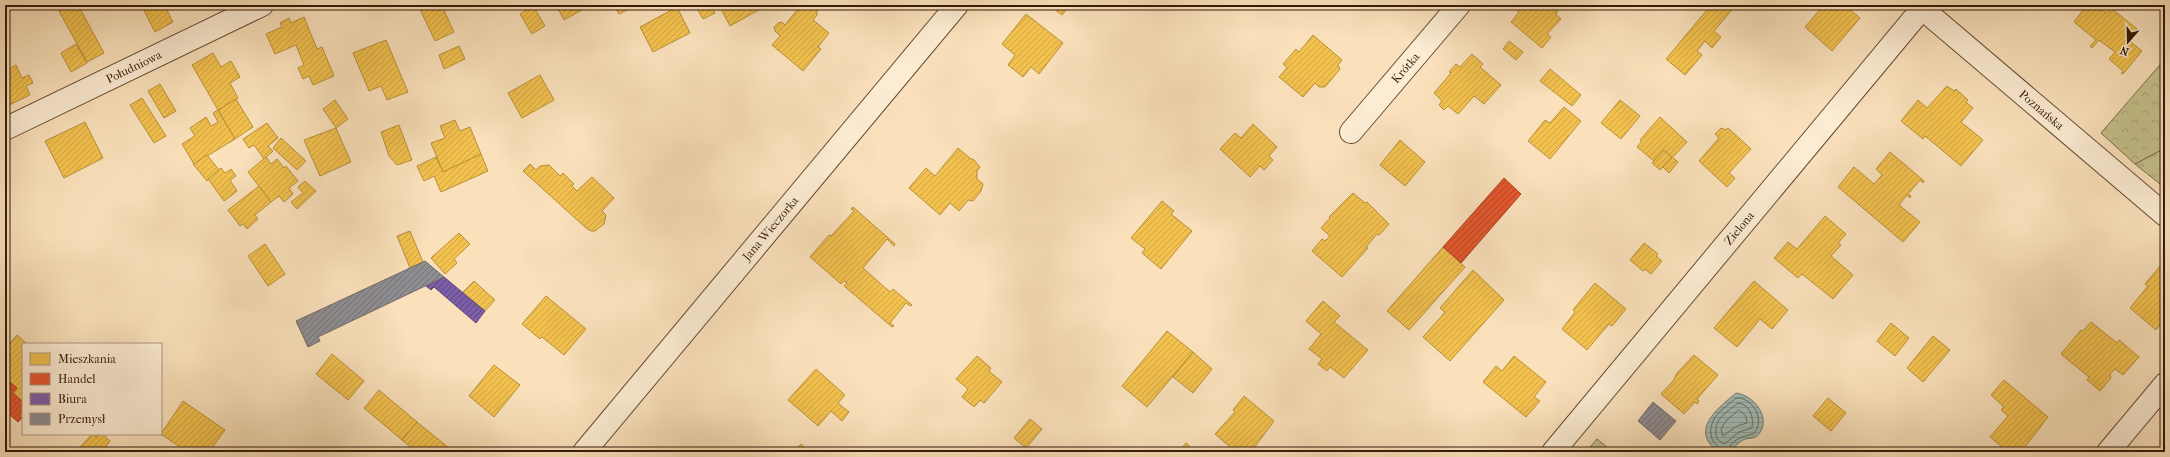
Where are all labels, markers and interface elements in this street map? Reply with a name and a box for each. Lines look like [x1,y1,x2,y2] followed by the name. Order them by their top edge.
[2108,22,2148,62] north arrow
[2118,43,2131,58] text: N
[104,47,164,86] street label: Południowa
[1388,49,1423,86] street label: Krótka
[2016,87,2067,133] street label: Poznańska
[739,193,802,264] street label: Jana Wieczorka
[1721,208,1757,248] street label: Zielona
[22,343,162,435] legend
[58,352,116,366] text: Mieszkania
[58,372,96,386] text: Handel
[58,392,87,406] text: Biura
[58,412,106,426] text: Przemysł

